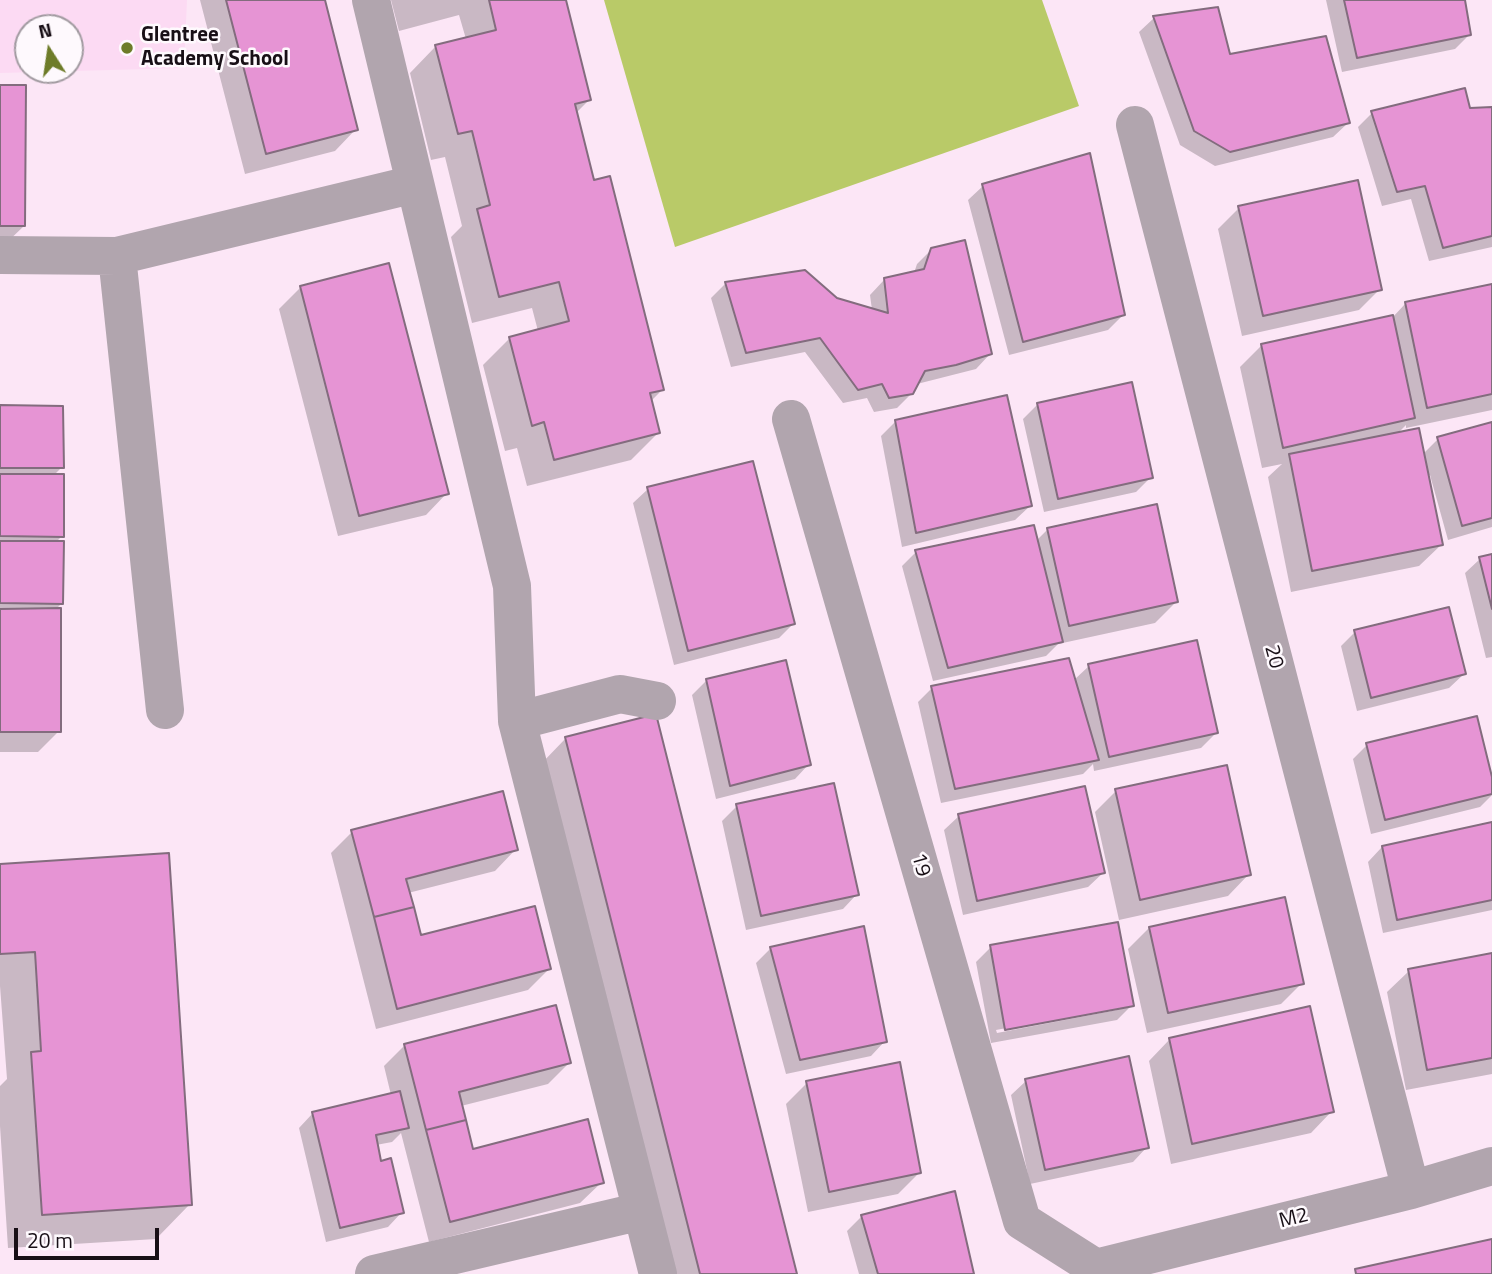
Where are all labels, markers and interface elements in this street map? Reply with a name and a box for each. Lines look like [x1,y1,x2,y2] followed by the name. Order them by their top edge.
[14,14,84,84] north arrow
[35,14,54,45] text: N
[141,23,289,73] place label: Glentree Academy School
[119,40,135,56] marker: Glentree Academy School
[1258,642,1288,672] street label: 20
[905,850,935,880] street label: 19
[1277,1203,1311,1235] street label: M2
[18,1214,163,1258] scale bar
[27,1224,73,1256] text: 20 m

